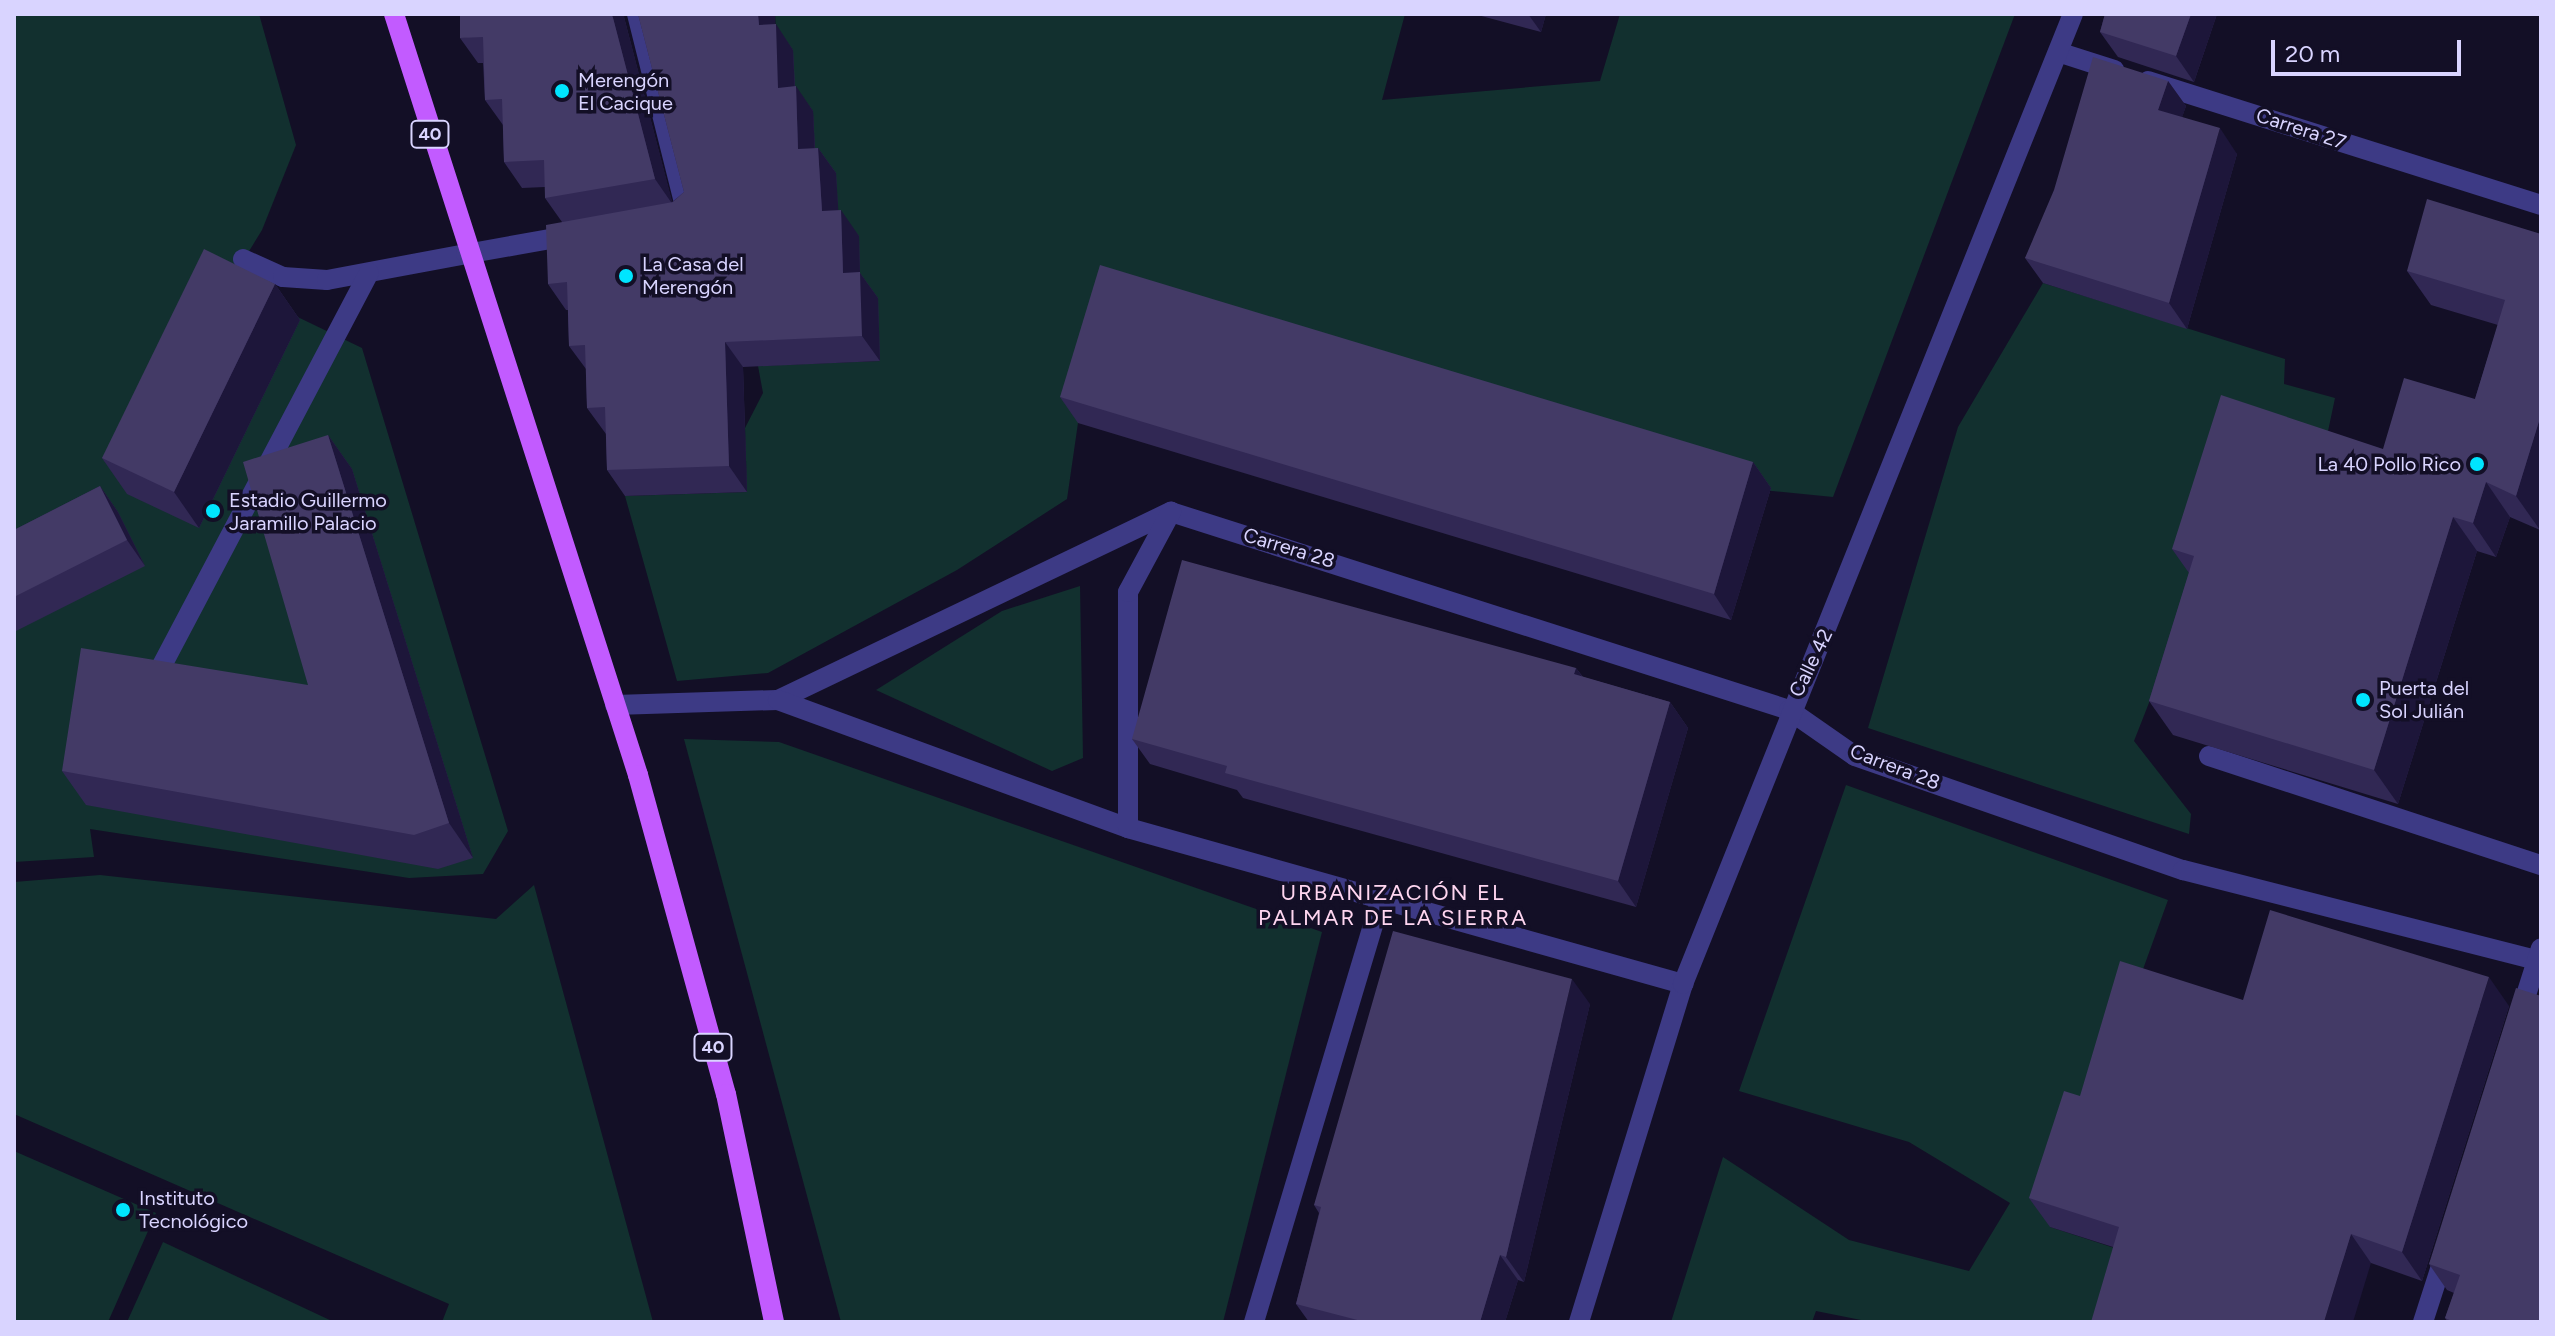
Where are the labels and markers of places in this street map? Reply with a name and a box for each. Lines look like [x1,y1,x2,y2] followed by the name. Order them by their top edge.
[578,68,673,115] place label: Merengón El Cacique
[553,82,571,100] marker: Merengón El Cacique
[642,252,744,299] place label: La Casa del Merengón
[617,267,635,285] marker: La Casa del Merengón
[2317,452,2461,476] place label: La 40 Pollo Rico
[2468,455,2486,473] marker: La 40 Pollo Rico
[229,488,387,535] place label: Estadio Guillermo Jaramillo Palacio
[204,502,222,520] marker: Estadio Guillermo Jaramillo Palacio
[2379,676,2469,723] place label: Puerta del Sol Julián
[2354,691,2372,709] marker: Puerta del Sol Julián
[139,1186,248,1233] place label: Instituto Tecnológico
[114,1201,132,1219] marker: Instituto Tecnológico

